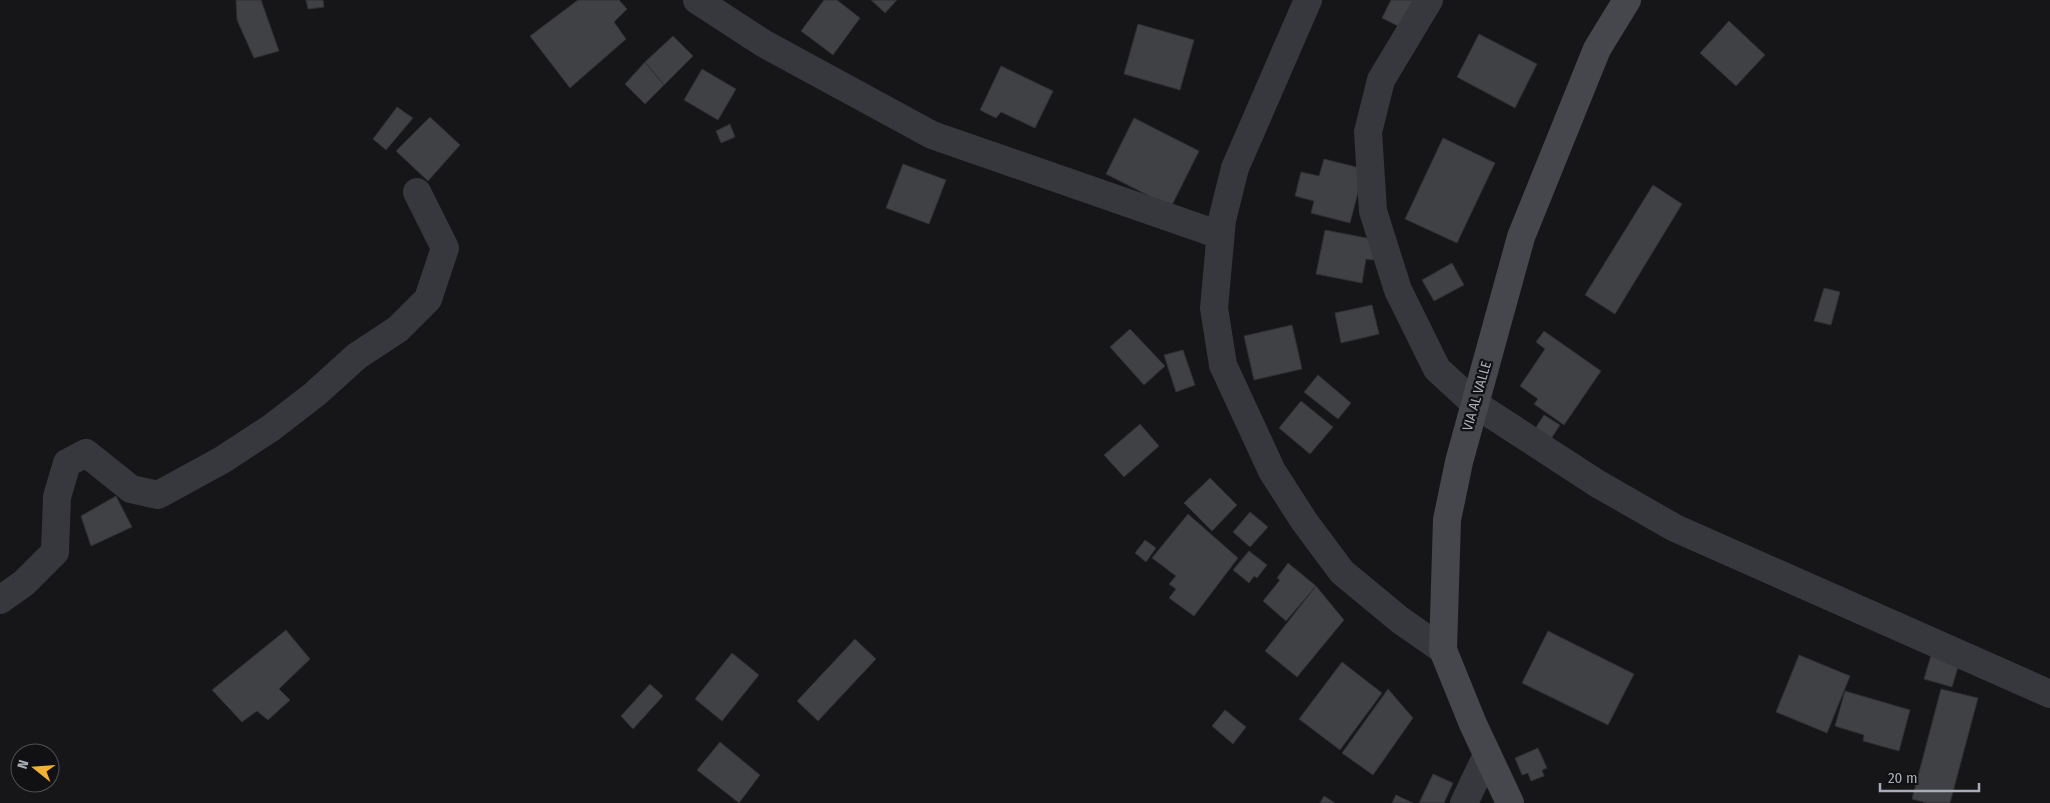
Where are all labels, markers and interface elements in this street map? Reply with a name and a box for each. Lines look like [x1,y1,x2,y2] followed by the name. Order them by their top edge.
[1459,359,1495,433] street label: VIA AL VALLE
[10,743,60,793] north arrow
[14,758,32,771] text: N
[1880,760,1979,792] scale bar
[1888,769,1918,787] text: 20 m

